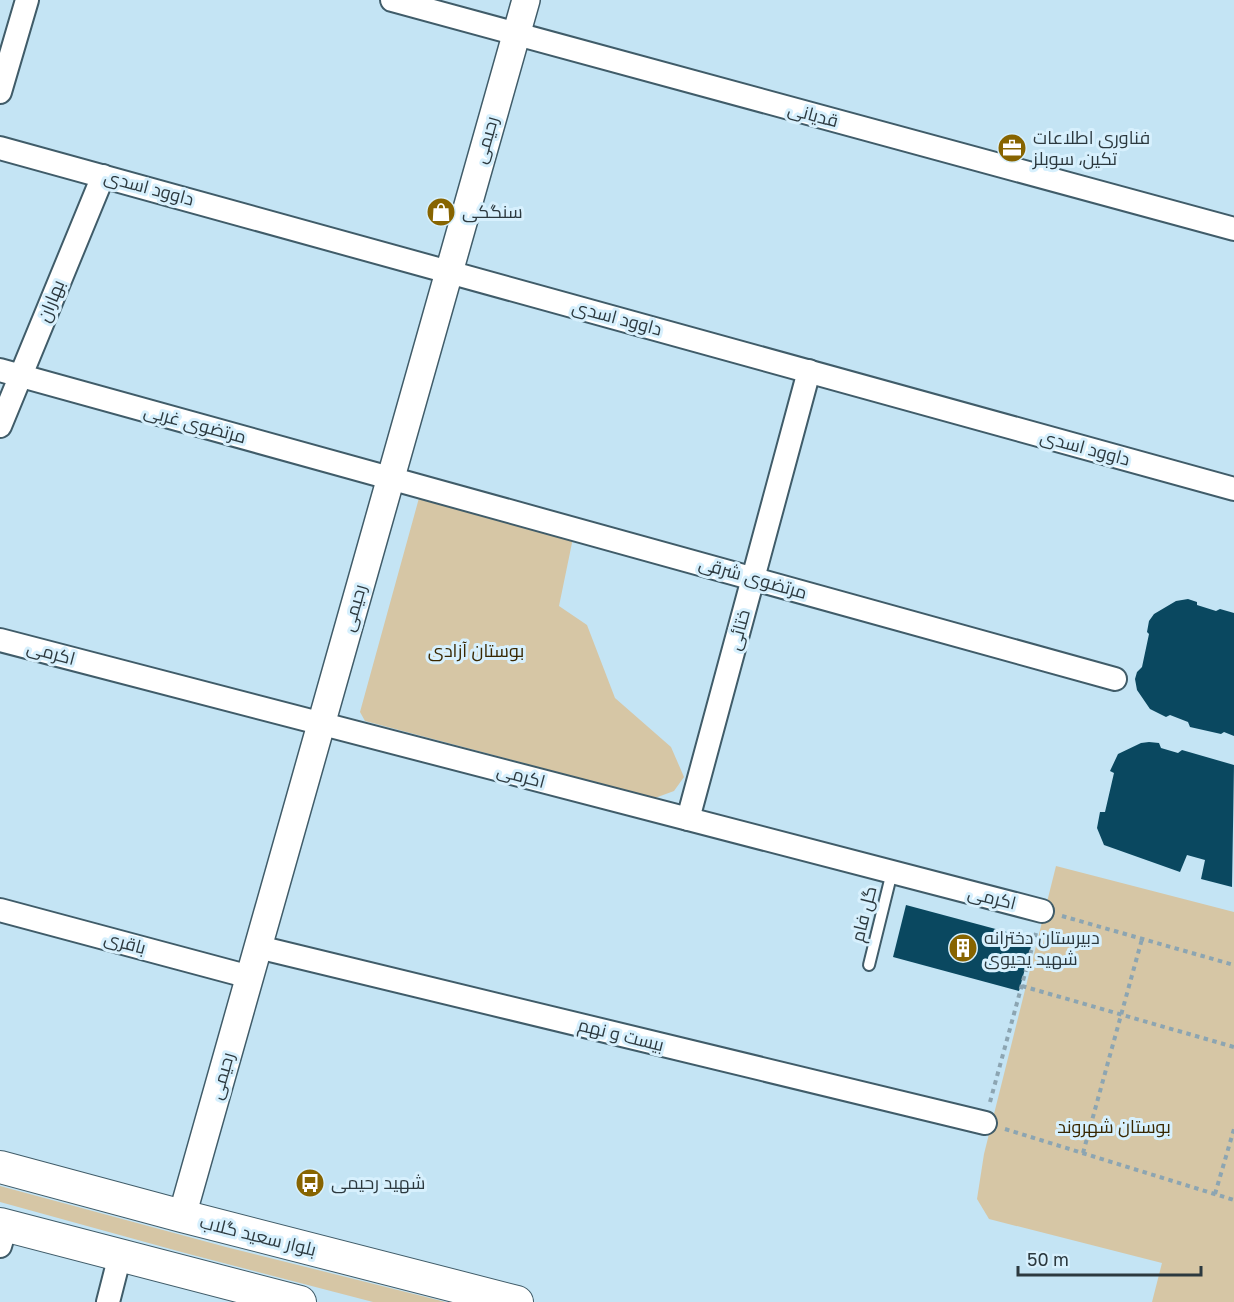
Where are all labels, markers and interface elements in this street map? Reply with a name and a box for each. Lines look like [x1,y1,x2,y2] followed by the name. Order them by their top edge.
[785,97,841,132] street label: قدیانی
[468,114,503,166] street label: رحیمی
[1032,126,1150,170] place label: فناوری اطلاعات تکین، سوبلز
[996,132,1028,164] office icon: فناوری اطلاعات تکین، سوبلز
[102,165,196,211] street label: داوود اسدی
[425,196,457,228] shop icon: سنگکی
[462,200,523,223] place label: سنگکی
[32,276,69,325] street label: بهاران
[570,295,664,341] street label: داوود اسدی
[141,399,249,448] street label: مرتضوی غربی
[1038,425,1132,471] street label: داوود اسدی
[696,551,810,604] street label: مرتضوی شرقی
[336,582,371,634] street label: رحیمی
[722,607,755,653] street label: ختائی
[25,635,78,670] street label: اکرمی
[428,639,524,662] park label: بوستان آزادی
[495,758,548,793] street label: اکرمی
[966,880,1019,915] street label: اکرمی
[845,884,883,944] street label: گل فام
[102,926,149,959] street label: باقری
[984,926,1100,970] place label: دبیرستان دخترانه شهید یحیوی
[947,932,979,964] building icon: دبیرستان دخترانه شهید یحیوی
[576,1013,666,1057] street label: بیست و نهم
[204,1050,239,1102] street label: رحیمی
[1057,1115,1171,1138] park label: بوستان شهروند
[294,1167,326,1199] bus stop icon: شهید رحیمی
[331,1171,425,1194] place label: شهید رحیمی
[198,1210,319,1261] street label: بلوار سعید گلاب
[1018,1239,1201,1277] scale bar
[1027,1248,1069,1270] text: 50 m

